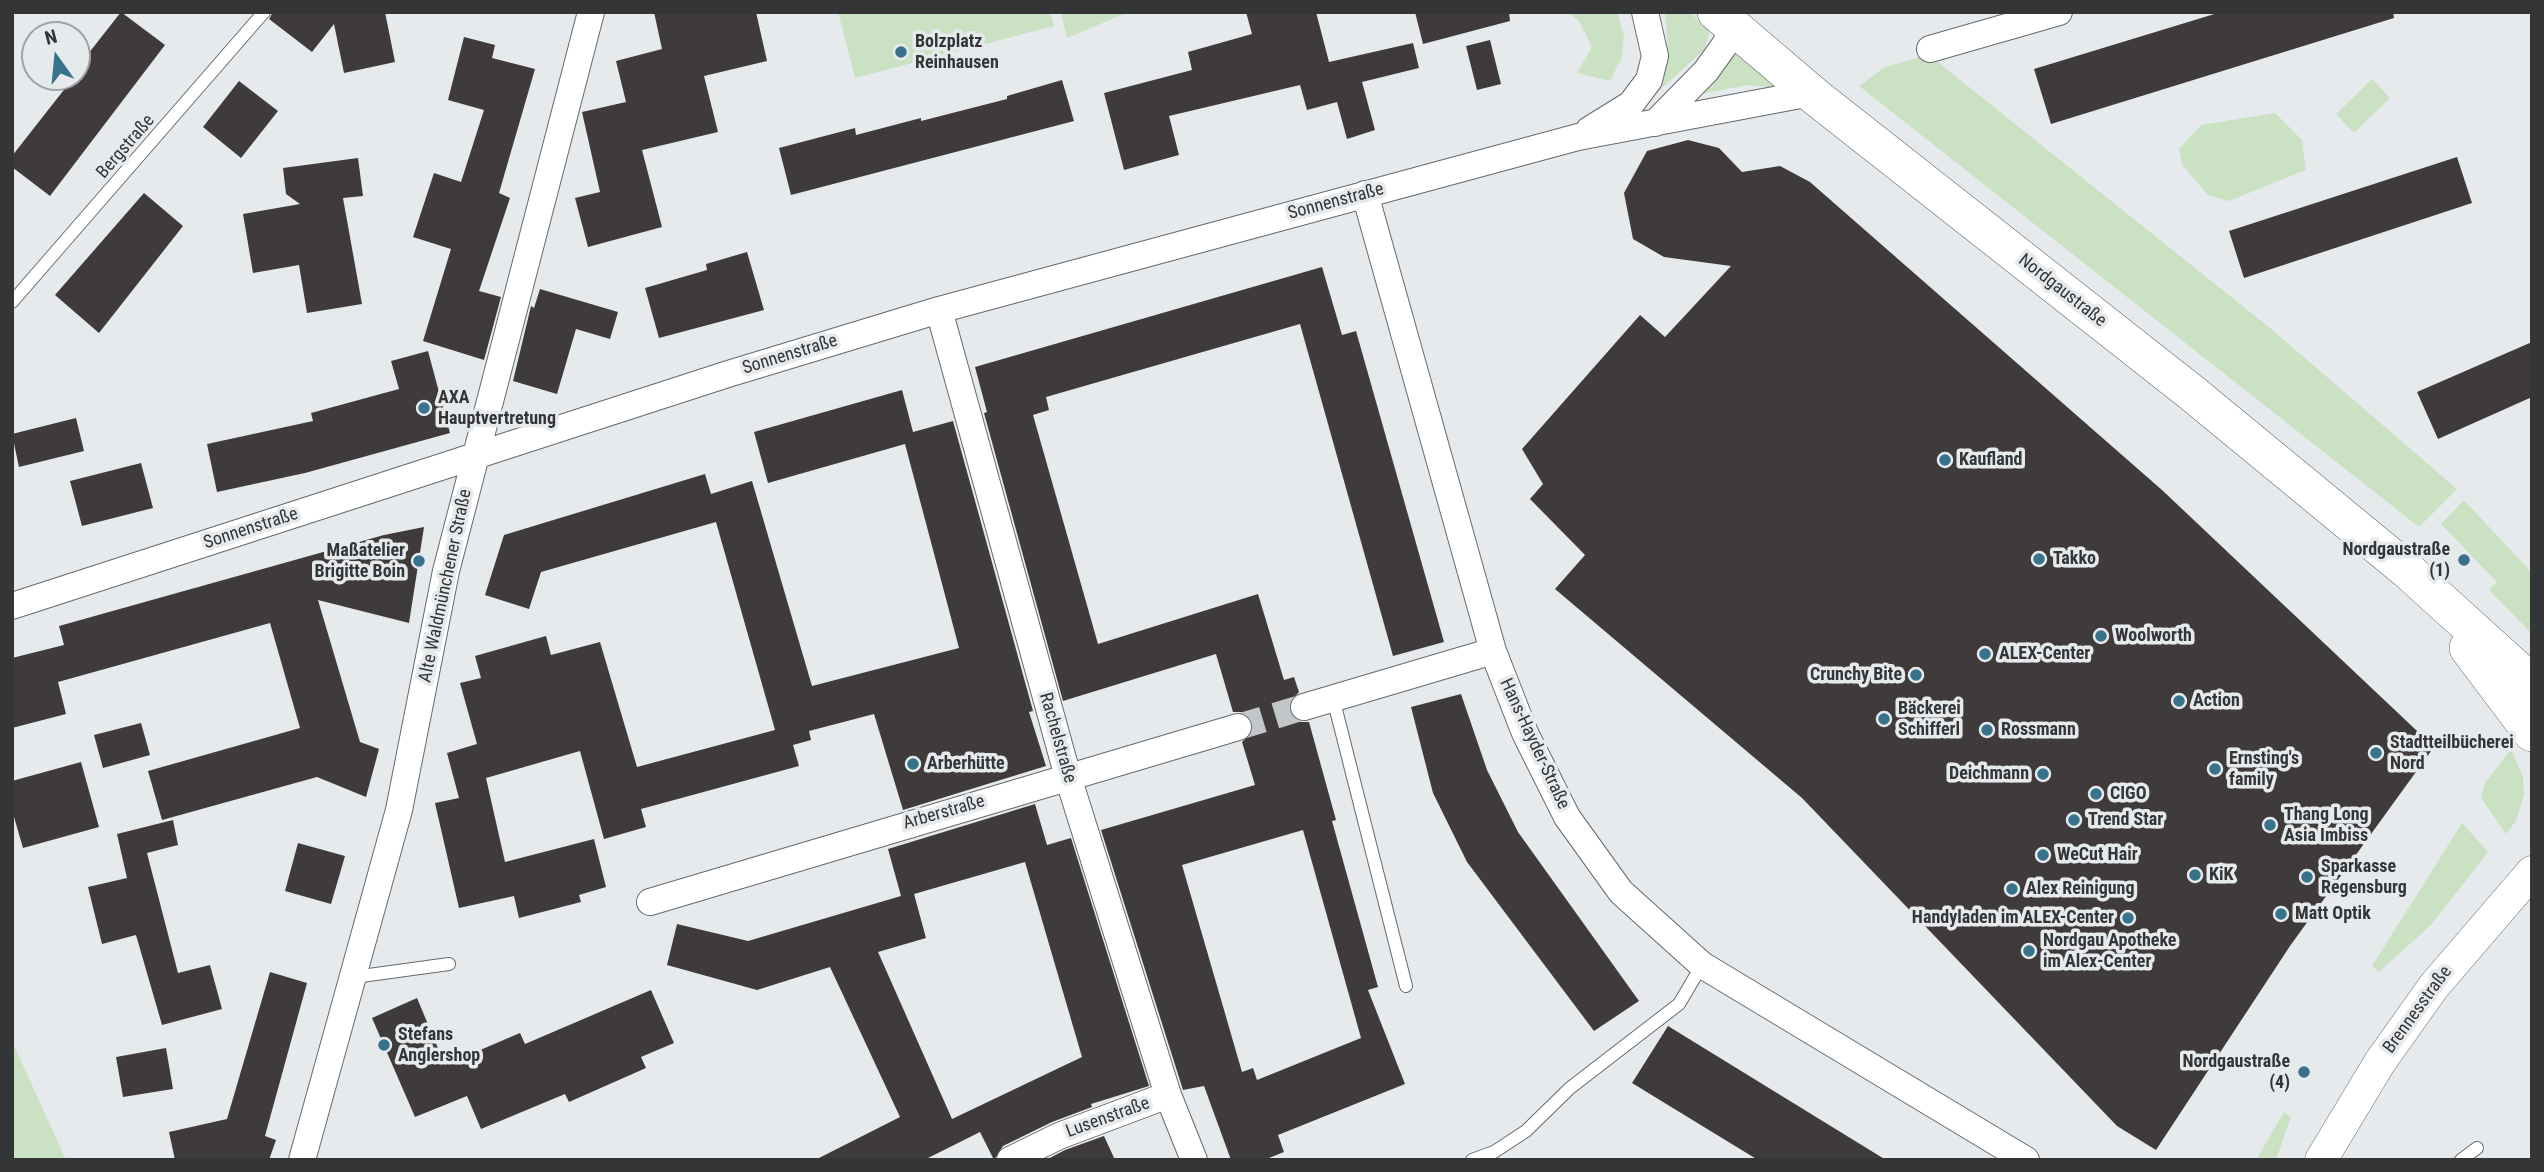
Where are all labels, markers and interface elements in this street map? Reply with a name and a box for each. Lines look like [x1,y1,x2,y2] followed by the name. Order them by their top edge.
[21,21,91,91] north arrow
[42,25,60,50] text: N
[915,31,999,74] place label: Bolzplatz Reinhausen
[893,44,909,60] marker: Bolzplatz Reinhausen
[92,111,160,183] street label: Bergstraße
[1286,179,1386,225] street label: Sonnenstraße
[2014,250,2110,332] street label: Nordgaustraße
[740,330,840,380] street label: Sonnenstraße
[438,387,556,430] place label: AXA Hauptvertretung
[416,400,432,416] marker: AXA Hauptvertretung
[1959,449,2022,471] place label: Kaufland
[1937,452,1953,468] marker: Kaufland
[415,487,477,685] street label: Alte Waldmünchener Straße
[201,504,301,554] street label: Sonnenstraße
[2342,539,2450,582] place label: Nordgaustraße (1)
[315,540,405,582] place label: Maßatelier Brigitte Boin
[2053,548,2096,570] place label: Takko
[2031,551,2047,567] marker: Takko
[2456,552,2472,568] marker: Nordgaustraße (1)
[411,553,427,569] marker: Maßatelier Brigitte Boin
[2115,625,2192,647] place label: Woolworth
[2093,628,2109,644] marker: Woolworth
[1999,643,2090,665] place label: ALEX-Center
[1977,646,1993,662] marker: ALEX-Center
[1810,664,1902,686] place label: Crunchy Bite
[1908,667,1924,683] marker: Crunchy Bite
[1494,675,1574,813] street label: Hans-Hayder-Straße
[1034,690,1080,786] street label: Rachelstraße
[2193,690,2240,712] place label: Action
[2171,693,2187,709] marker: Action
[1898,698,1961,740] place label: Bäckerei Schifferl
[1876,711,1892,727] marker: Bäckerei Schifferl
[2001,719,2076,741] place label: Rossmann
[1979,722,1995,738] marker: Rossmann
[2390,732,2514,774] place label: Stadtteilbücherei Nord
[2368,745,2384,761] marker: Stadtteilbücherei Nord
[2229,748,2299,790] place label: Ernsting's family
[927,753,1005,775] place label: Arberhütte
[905,756,921,772] marker: Arberhütte
[2207,761,2223,777] marker: Ernsting's family
[1949,763,2029,785] place label: Deichmann
[2035,766,2051,782] marker: Deichmann
[2110,783,2147,805] place label: CIGO
[2088,786,2104,802] marker: CIGO
[901,791,987,835] street label: Arberstraße
[2284,804,2369,846] place label: Thang Long Asia Imbiss
[2088,809,2163,831] place label: Trend Star
[2066,812,2082,828] marker: Trend Star
[2262,817,2278,833] marker: Thang Long Asia Imbiss
[2057,844,2138,866] place label: WeCut Hair
[2035,847,2051,863] marker: WeCut Hair
[2321,856,2407,898] place label: Sparkasse Regensburg
[2209,864,2233,886] place label: KiK
[2187,867,2203,883] marker: KiK
[2299,869,2315,885] marker: Sparkasse Regensburg
[2026,878,2135,900] place label: Alex Reinigung
[2004,881,2020,897] marker: Alex Reinigung
[2295,903,2371,925] place label: Matt Optik
[2273,906,2289,922] marker: Matt Optik
[1912,907,2114,929] place label: Handyladen im ALEX-Center
[2120,910,2136,926] marker: Handyladen im ALEX-Center
[2043,930,2176,972] place label: Nordgau Apotheke im Alex-Center
[2021,943,2037,959] marker: Nordgau Apotheke im Alex-Center
[2379,962,2457,1058] street label: Brennesstraße
[398,1024,480,1066] place label: Stefans Anglershop
[376,1037,392,1053] marker: Stefans Anglershop
[2182,1051,2290,1094] place label: Nordgaustraße (4)
[2296,1064,2312,1080] marker: Nordgaustraße (4)
[1063,1093,1153,1143] street label: Lusenstraße

